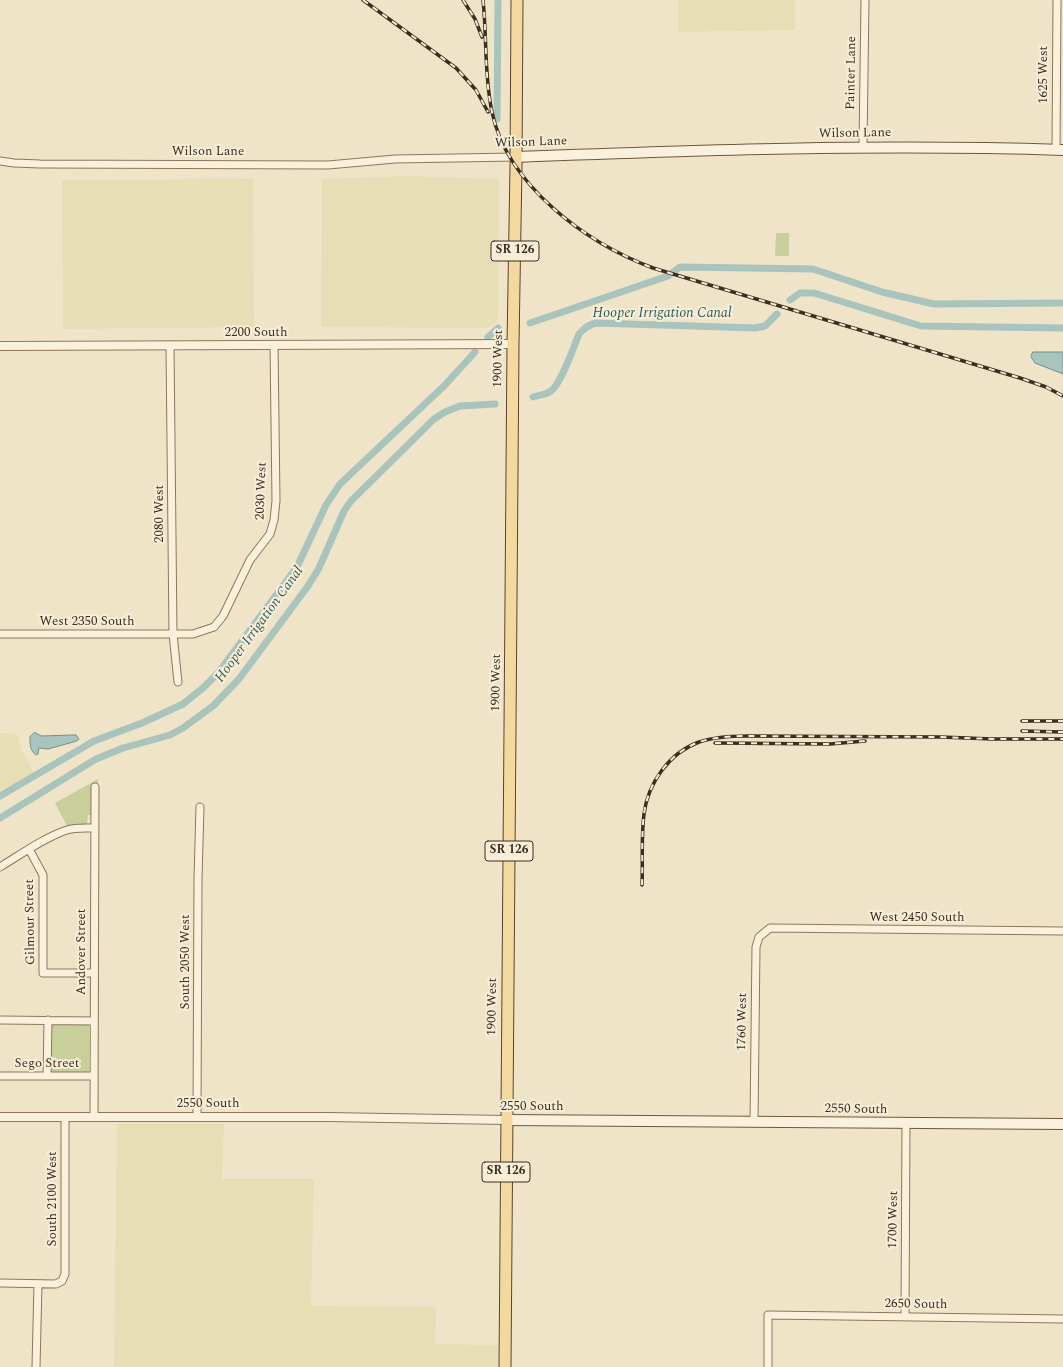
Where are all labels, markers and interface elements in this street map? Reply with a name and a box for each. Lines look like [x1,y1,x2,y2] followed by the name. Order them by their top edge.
[844,36,860,110] street label: Painter Lane
[1036,46,1052,104] street label: 1625 West
[819,126,891,142] street label: Wilson Lane
[495,134,567,152] street label: Wilson Lane
[172,144,244,160] street label: Wilson Lane
[491,241,539,261] road number: SR 126
[593,306,731,322] water label: Hooper Irrigation Canal
[225,325,287,341] street label: 2200 South
[491,330,507,388] street label: 1900 West
[253,462,271,520] street label: 2030 West
[152,485,168,543] street label: 2080 West
[212,564,308,686] water label: Hooper Irrigation Canal
[39,614,135,630] street label: West 2350 South
[489,654,505,712] street label: 1900 West
[485,841,533,861] road number: SR 126
[22,879,40,965] street label: Gilmour Street
[74,909,90,995] street label: Andover Street
[869,910,965,926] street label: West 2450 South
[178,914,194,1010] street label: South 2050 West
[485,978,501,1036] street label: 1900 West
[735,993,751,1051] street label: 1760 West
[15,1056,79,1072] street label: Sego Street
[177,1096,239,1112] street label: 2550 South
[501,1099,563,1115] street label: 2550 South
[824,1102,888,1118] street label: 2550 South
[45,1151,61,1247] street label: South 2100 West
[482,1162,530,1182] road number: SR 126
[886,1191,902,1249] street label: 1700 West
[884,1297,948,1313] street label: 2650 South

